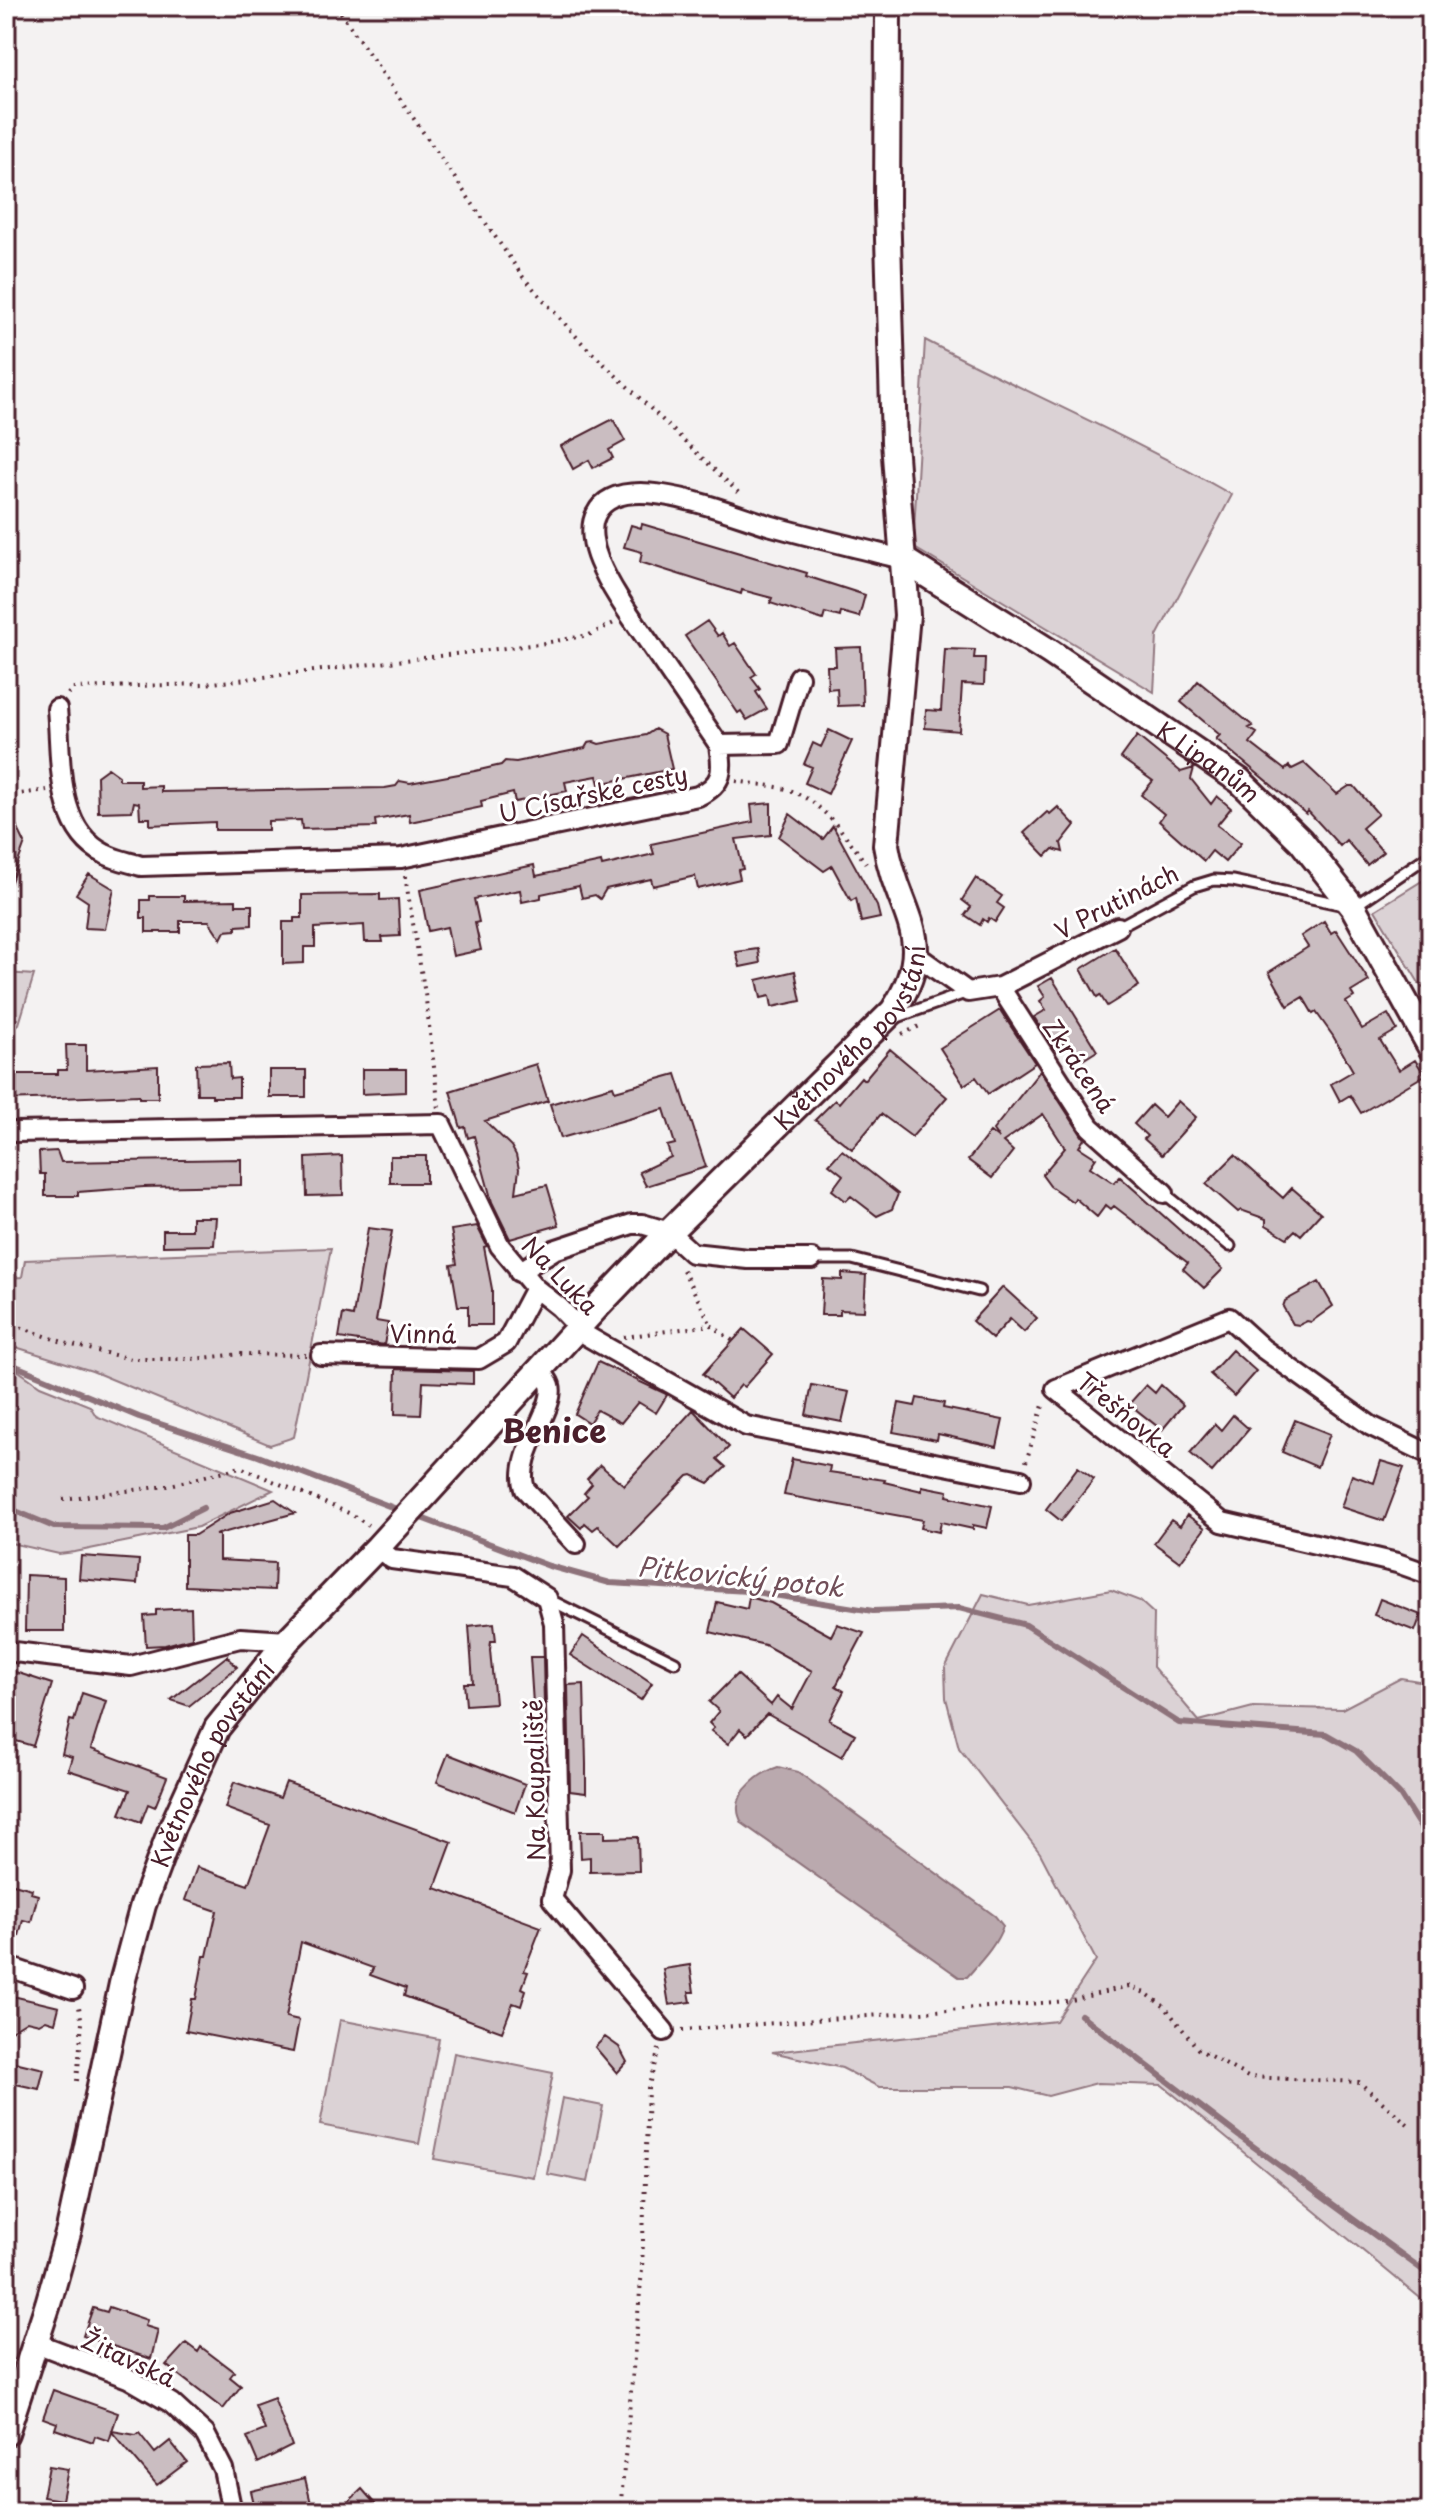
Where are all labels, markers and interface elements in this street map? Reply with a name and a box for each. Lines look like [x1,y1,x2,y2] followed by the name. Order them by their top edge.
[1150,712,1269,810] street label: K Lipanům
[495,755,691,831] street label: U Císařské cesty
[1048,854,1184,948] street label: V Prutinách
[765,945,933,1138] street label: Květnového povstání
[1035,1010,1125,1120] street label: Zkrácená
[514,1228,608,1322] street label: Na Luka
[389,1314,457,1352] street label: Vinná
[1070,1363,1184,1465] street label: Třešňovka
[501,1406,607,1454] district label: Benice
[636,1546,847,1606] water label: Pitkovický potok
[141,1652,283,1872] street label: Květnového povstání
[515,1699,553,1861] street label: Na Koupaliště
[76,2321,182,2395] street label: Žitavská

